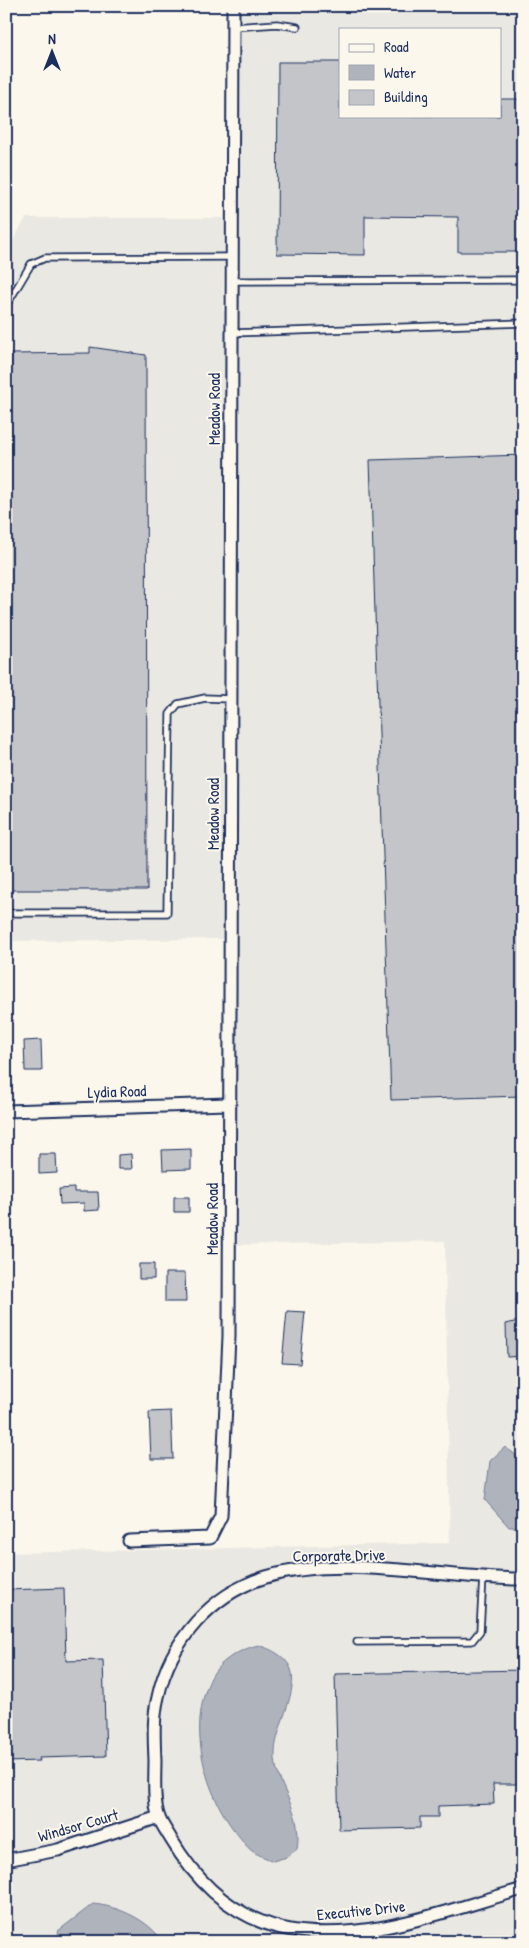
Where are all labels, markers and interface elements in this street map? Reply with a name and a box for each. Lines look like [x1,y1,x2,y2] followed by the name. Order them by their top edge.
[28,28,78,78] north arrow
[339,28,502,118] legend
[48,29,56,48] text: N
[384,36,409,57] text: Road
[384,62,416,83] text: Water
[384,86,428,107] text: Building
[203,373,225,445] street label: Meadow Road
[202,778,224,850] street label: Meadow Road
[87,1079,147,1103] street label: Lydia Road
[201,1183,223,1255] street label: Meadow Road
[292,1543,386,1567] street label: Corporate Drive
[35,1803,121,1847] street label: Windsor Court
[316,1894,407,1926] street label: Executive Drive

